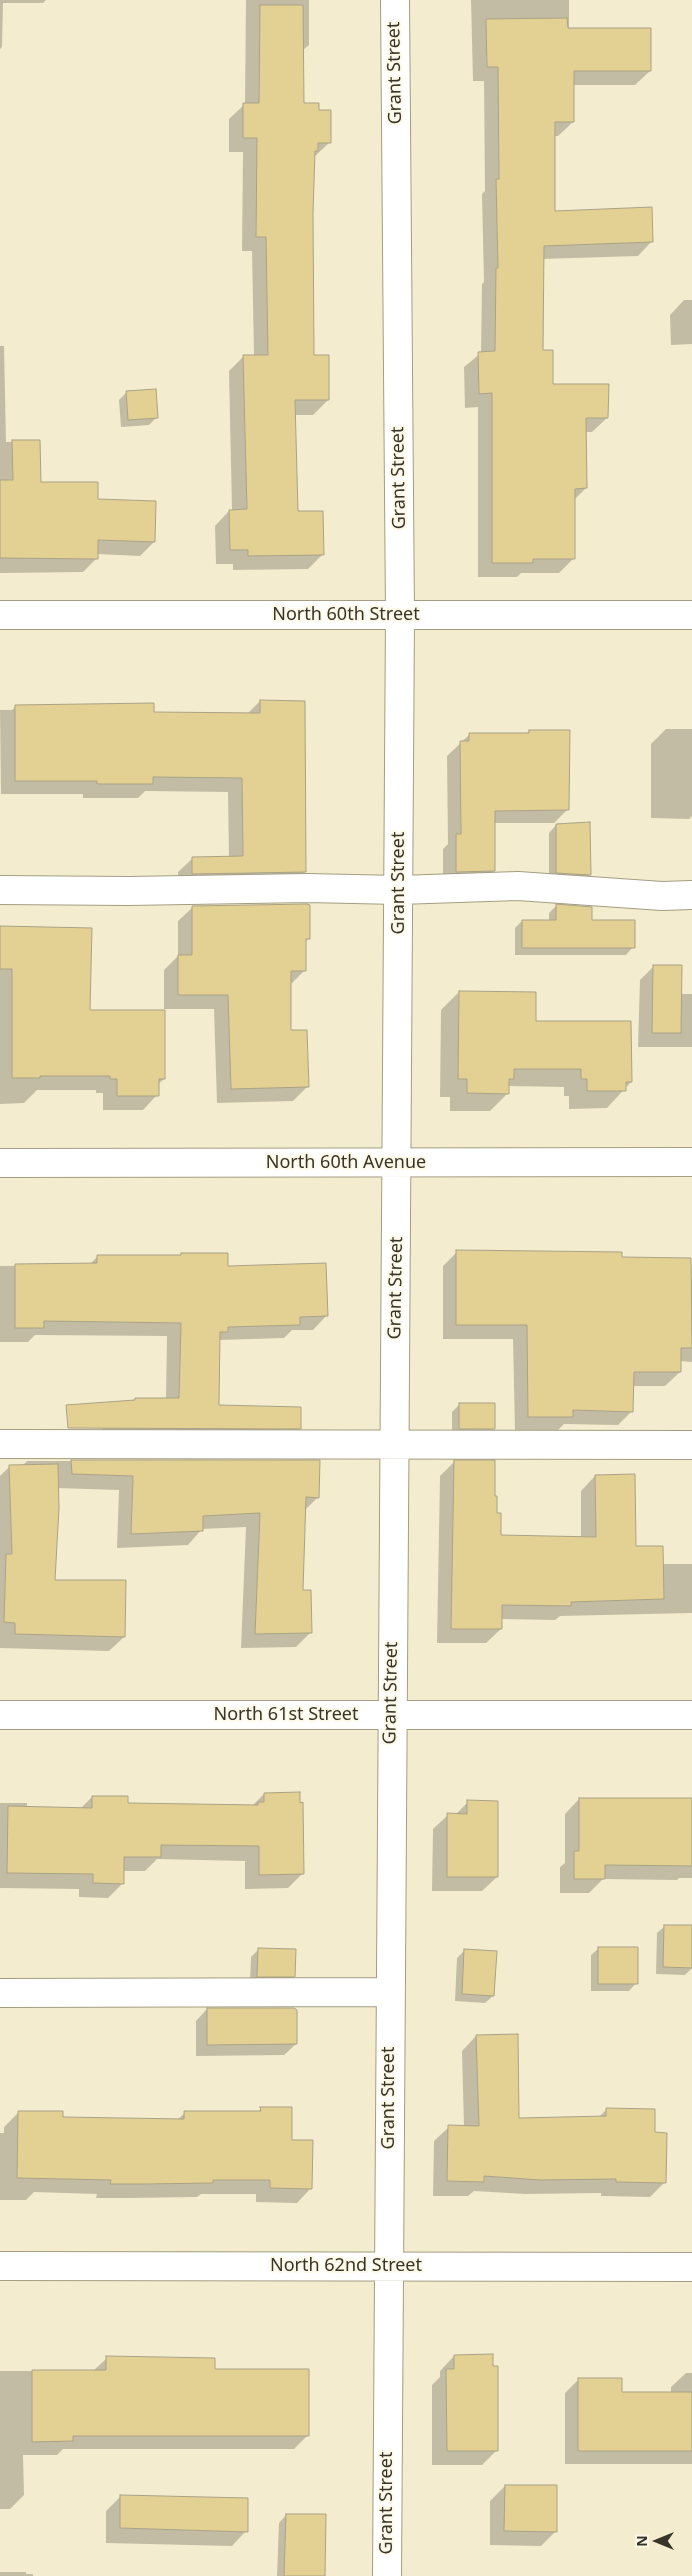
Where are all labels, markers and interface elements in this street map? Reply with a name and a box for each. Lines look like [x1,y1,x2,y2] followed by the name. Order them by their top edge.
[383,21,407,125] street label: Grant Street
[387,426,411,530] street label: Grant Street
[272,604,420,626] street label: North 60th Street
[388,832,410,934] street label: Grant Street
[266,1152,426,1174] street label: North 60th Avenue
[384,1236,408,1340] street label: Grant Street
[379,1641,403,1745] street label: Grant Street
[214,1704,358,1726] street label: North 61st Street
[378,2047,400,2149] street label: Grant Street
[270,2255,422,2277] street label: North 62nd Street
[376,2452,398,2554] street label: Grant Street
[632,2516,682,2566] north arrow
[632,2535,651,2547] text: N

